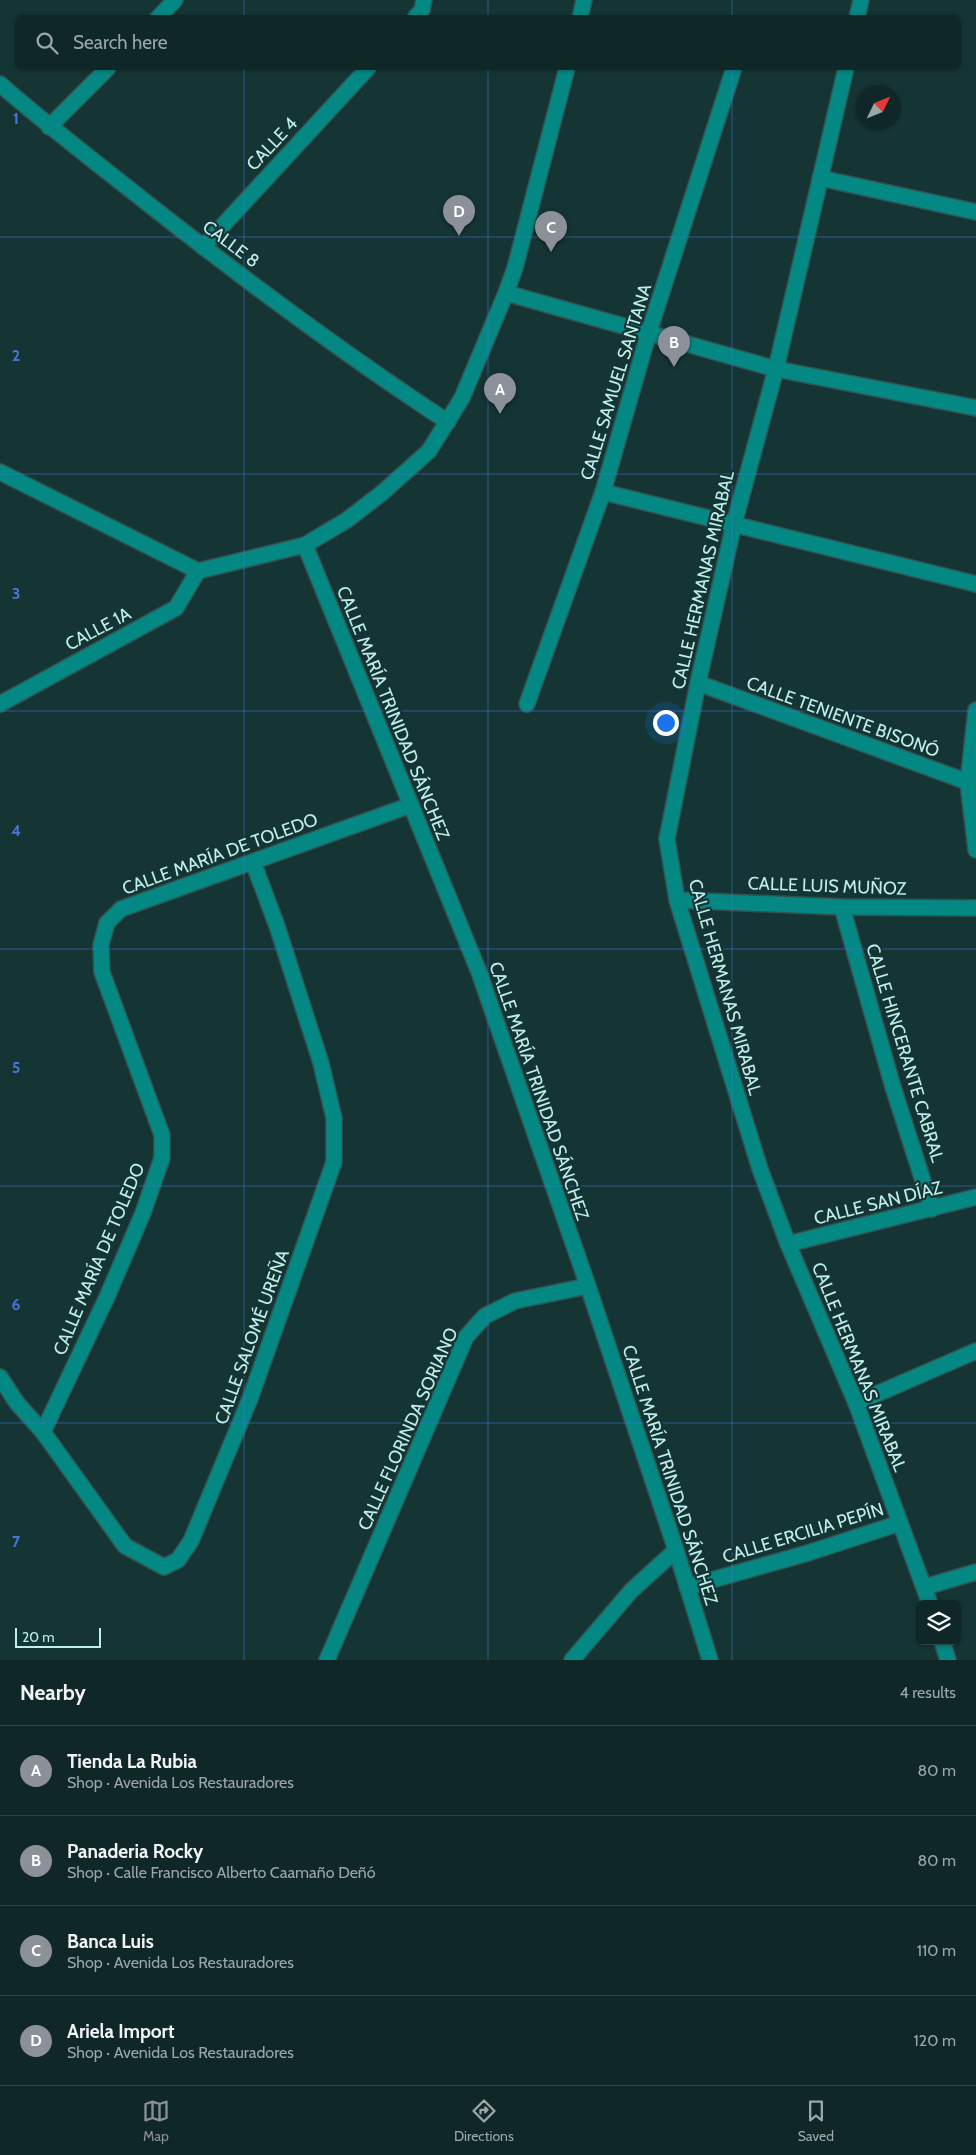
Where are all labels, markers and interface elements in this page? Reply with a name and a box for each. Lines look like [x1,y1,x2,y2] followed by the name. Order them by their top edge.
[15,15,961,70] search box
[33,29,61,57] icon: search
[73,31,167,54] text: Search here
[856,85,901,130] north arrow
[13,109,19,128] text: 1
[242,113,302,175] street label: CALLE 4
[443,195,475,236] pin: D
[535,211,567,252] pin: C
[198,216,264,272] street label: CALLE 8
[576,281,656,483] street label: CALLE SAMUEL SANTANA
[658,326,690,367] pin: B
[12,346,20,365] text: 2
[484,373,516,414] pin: A
[667,469,739,691] street label: CALLE HERMANAS MIRABAL
[332,583,454,843] street label: CALLE MARÍA TRINIDAD SÁNCHEZ
[12,584,20,603] text: 3
[61,603,135,655] street label: CALLE 1A
[744,672,943,762] street label: CALLE TENIENTE BISONÓ
[653,710,679,736] your location
[119,808,321,900] street label: CALLE MARÍA DE TOLEDO
[11,821,21,840] text: 4
[747,872,907,900] street label: CALLE LUIS MUÑOZ
[684,876,766,1098] street label: CALLE HERMANAS MIRABAL
[861,941,949,1165] street label: CALLE HINCERANTE CABRAL
[484,959,594,1223] street label: CALLE MARÍA TRINIDAD SÁNCHEZ
[12,1058,20,1077] text: 5
[49,1159,150,1358] street label: CALLE MARÍA DE TOLEDO
[812,1176,944,1230] street label: CALLE SAN DÍAZ
[210,1247,294,1427] street label: CALLE SALOMÉ UREÑA
[807,1259,911,1475] street label: CALLE HERMANAS MIRABAL
[12,1295,21,1314] text: 6
[353,1324,463,1534] street label: CALLE FLORINDA SORIANO
[618,1342,722,1608] street label: CALLE MARÍA TRINIDAD SÁNCHEZ
[720,1498,886,1568] street label: CALLE ERCILIA PEPÍN
[12,1532,21,1551] text: 7
[916,1600,961,1645] map controls
[916,1600,961,1645] button: layers
[15,1625,101,1648] scale bar
[22,1628,55,1646] text: 20 m
[20,1680,86,1705] text: Nearby
[899,1683,956,1702] text: 4 results
[67,1750,197,1773] text: Tienda La Rubia
[31,1761,41,1780] text: A
[918,1761,956,1780] text: 80 m
[67,1773,294,1792] text: Shop · Avenida Los Restauradores
[67,1840,203,1863] text: Panaderia Rocky
[31,1851,41,1870] text: B
[918,1851,956,1870] text: 80 m
[67,1863,376,1882] text: Shop · Calle Francisco Alberto Caamaño Deñó
[67,1930,154,1953] text: Banca Luis
[31,1941,41,1960] text: C
[917,1941,956,1960] text: 110 m
[67,1953,294,1972] text: Shop · Avenida Los Restauradores
[67,2020,174,2043] text: Ariela Import
[30,2031,42,2050] text: D
[914,2031,956,2050] text: 120 m
[67,2043,294,2062] text: Shop · Avenida Los Restauradores
[142,2097,170,2145] tab: Map
[454,2097,514,2145] tab: Directions
[798,2097,834,2145] tab: Saved

